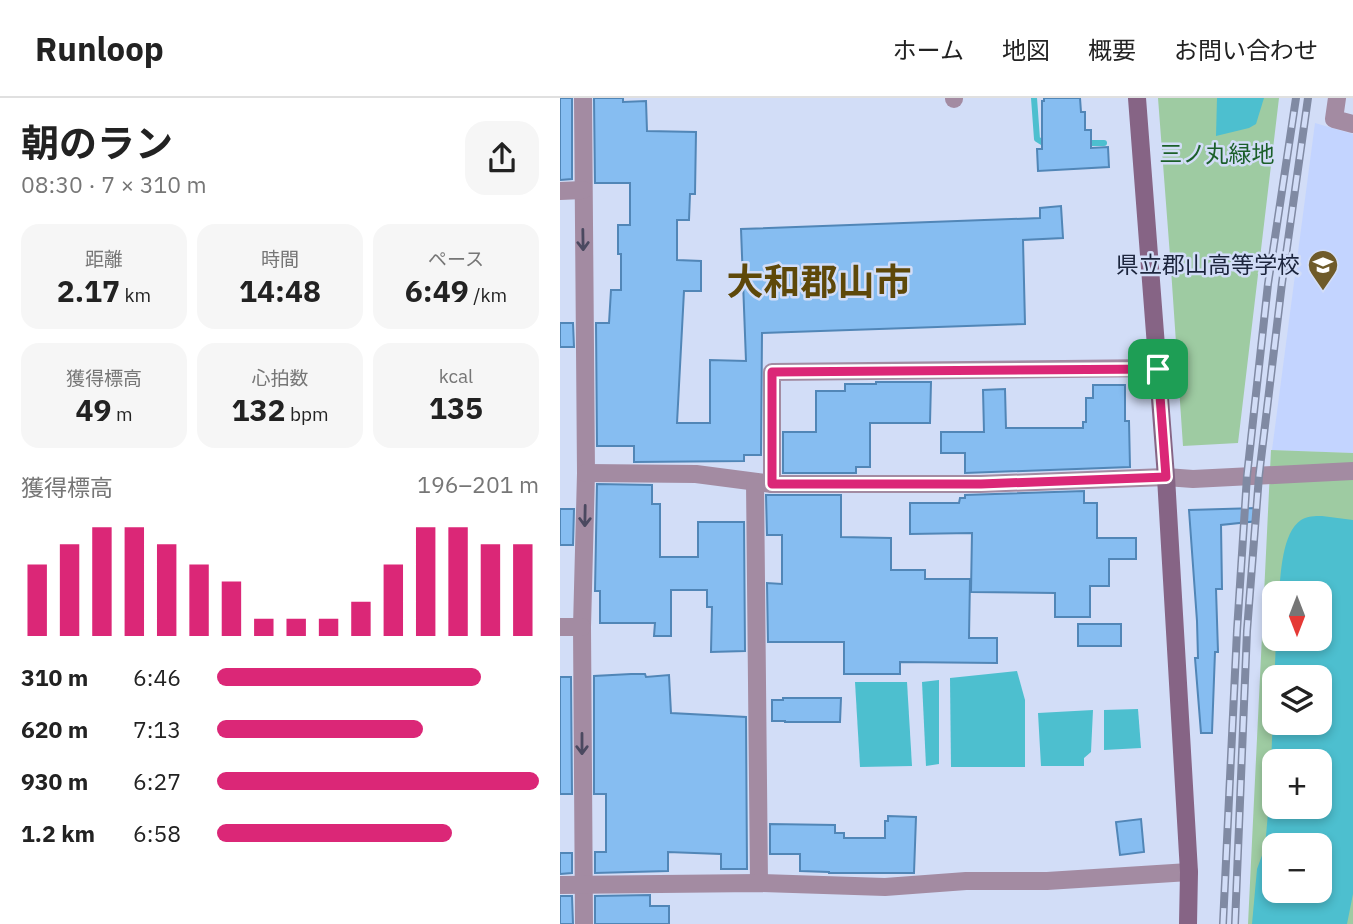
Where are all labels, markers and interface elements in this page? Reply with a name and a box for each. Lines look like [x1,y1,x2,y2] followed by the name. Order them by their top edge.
[35,27,164,70] text: Runloop
[893,34,964,66] text: ホーム
[1002,34,1050,66] text: 地図
[1088,34,1136,66] text: 概要
[1174,34,1318,66] text: お問い合わせ
[21,118,173,167] text: 朝のラン
[465,121,539,195] button: share
[1160,138,1275,168] park label: 三ノ丸緑地
[21,169,207,199] text: 08:30 · 7 × 310 m
[577,228,590,251] one-way arrow
[85,247,123,271] text: 距離
[261,247,299,271] text: 時間
[428,247,484,271] text: ペース
[1306,248,1340,292] school or university icon: 県立郡山高等学校
[1116,249,1300,279] place label: 県立郡山高等学校
[727,257,912,305] district label: 大和郡山市
[57,271,120,310] text: 2.17
[239,271,321,310] text: 14:48
[405,271,469,310] text: 6:49
[120,283,151,307] text: km
[469,283,507,307] text: /km
[1128,339,1188,399] pin
[1139,350,1177,388] icon: arrive
[439,364,473,388] text: kcal
[66,366,142,390] text: 獲得標高
[251,366,309,390] text: 心拍数
[429,388,483,427] text: 135
[75,390,111,429] text: 49
[231,390,285,429] text: 132
[111,402,133,426] text: m
[285,402,329,426] text: bpm
[417,469,539,499] text: 196–201 m
[21,472,113,502] text: 獲得標高
[578,504,592,527] one-way arrow
[1262,581,1332,651] north arrow
[1262,581,1332,903] map controls
[21,662,88,692] text: 310 m
[133,662,181,692] text: 6:46
[1262,665,1332,735] button: layers
[21,714,88,744] text: 620 m
[133,714,181,744] text: 7:13
[575,732,589,755] one-way arrow
[1262,749,1332,819] button: +
[21,766,88,796] text: 930 m
[133,766,181,796] text: 6:27
[21,818,95,848] text: 1.2 km
[133,818,181,848] text: 6:58
[1262,833,1332,903] button: −

